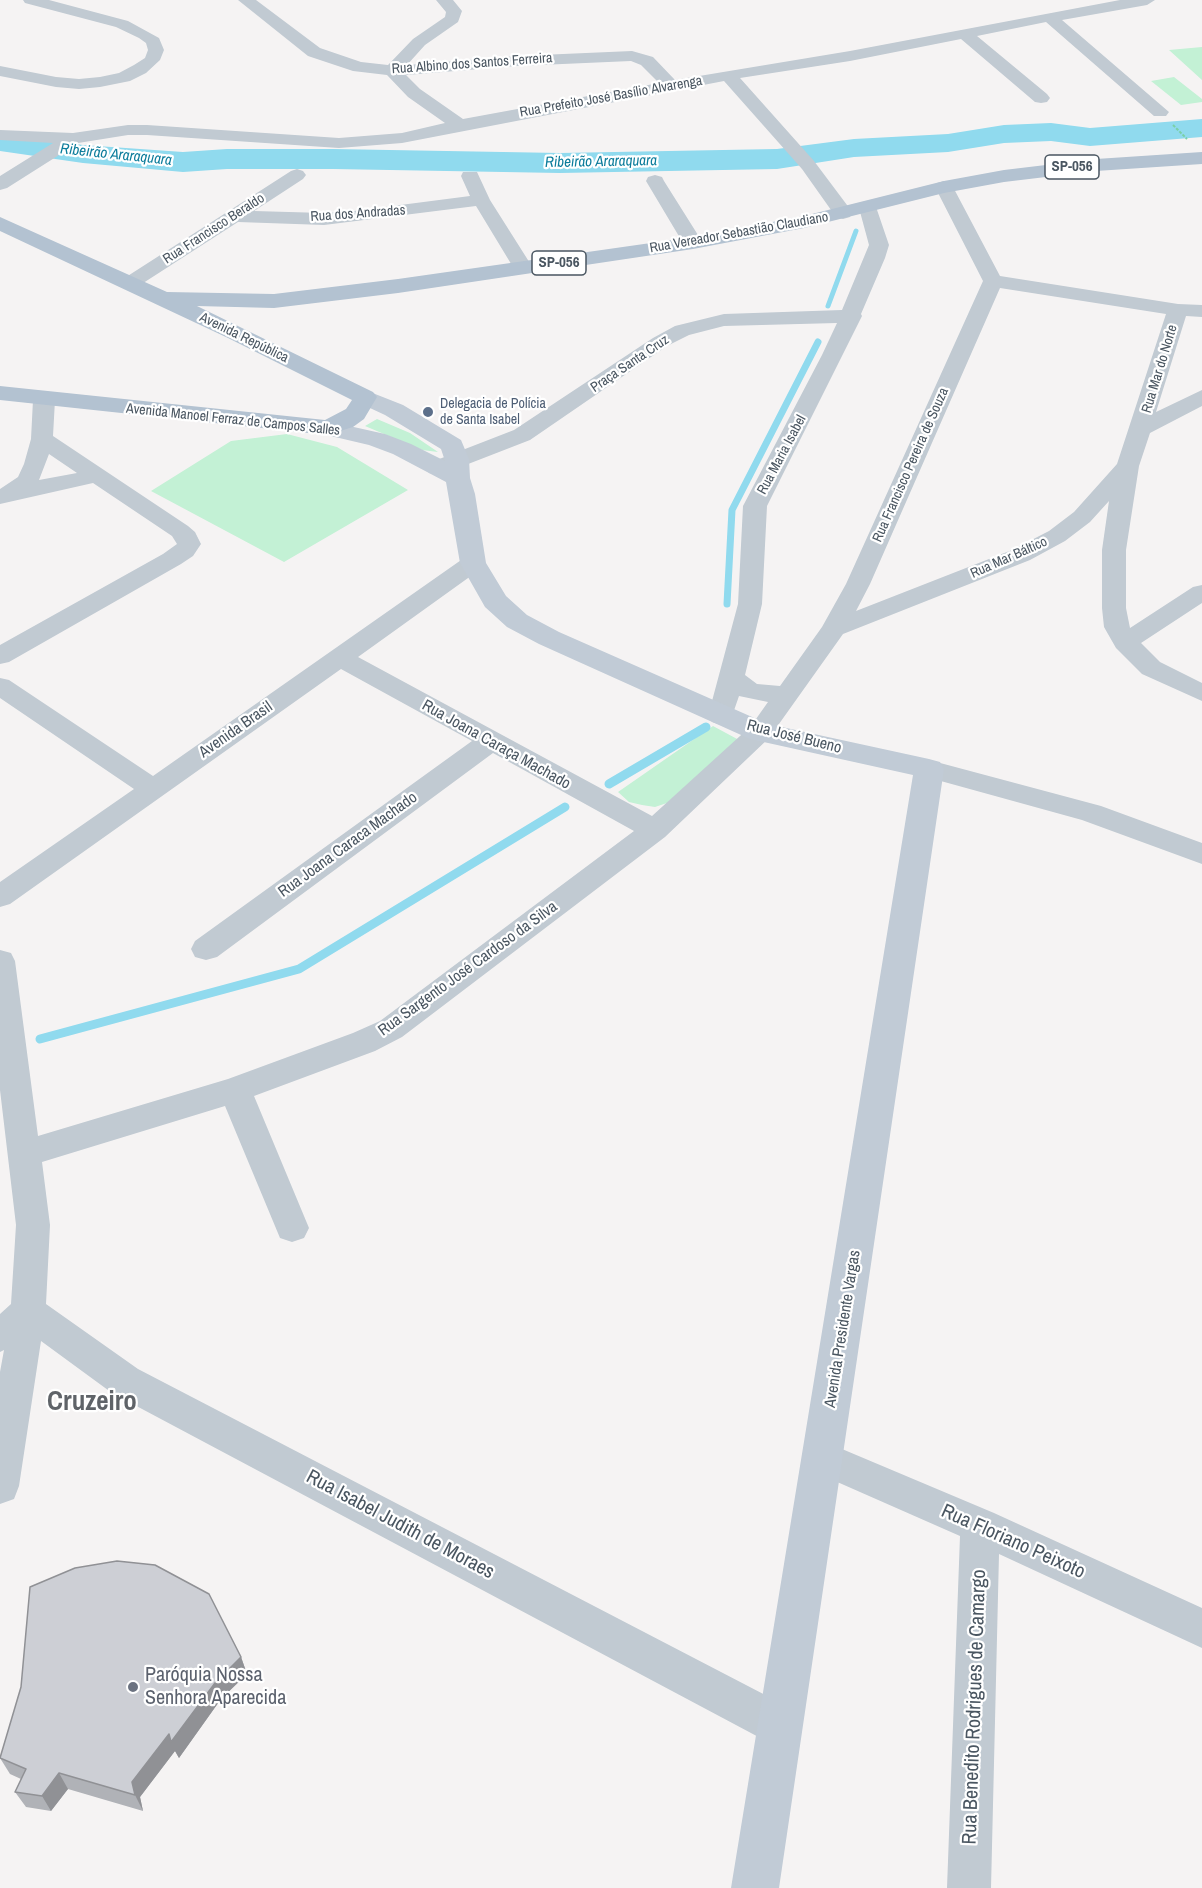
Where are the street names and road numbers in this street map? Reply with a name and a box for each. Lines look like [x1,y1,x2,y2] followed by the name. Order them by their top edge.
[391,50,553,78] street label: Rua Albino dos Santos Ferreira
[518,73,704,121] street label: Rua Prefeito José Basílio Alvarenga
[1045,155,1099,179] road number: SP-056
[160,190,268,268] street label: Rua Francisco Beraldo
[310,202,406,226] street label: Rua dos Andradas
[648,209,830,257] street label: Rua Vereador Sebastião Claudiano
[532,251,586,275] road number: SP-056
[197,309,291,367] street label: Avenida República
[1139,323,1181,415] street label: Rua Mar do Norte
[588,332,672,396] street label: Praça Santa Cruz
[869,385,953,545] street label: Rua Francisco Pereira de Souza
[125,400,341,440] street label: Avenida Manoel Ferraz de Campos Salles
[754,412,810,498] street label: Rua Maria Isabel
[968,534,1050,582] street label: Rua Mar Báltico
[418,696,574,794] street label: Rua Joana Caraça Machado
[196,698,276,762] street label: Avenida Brasil
[745,716,843,758] street label: Rua José Bueno
[275,788,421,902] street label: Rua Joana Caraca Machado
[375,898,561,1040] street label: Rua Sargento José Cardoso da Silva
[821,1249,865,1409] street label: Avenida Presidente Vargas
[302,1465,498,1585] street label: Rua Isabel Judith de Moraes
[937,1500,1089,1584] street label: Rua Floriano Peixoto
[958,1569,992,1845] street label: Rua Benedito Rodrigues de Camargo

